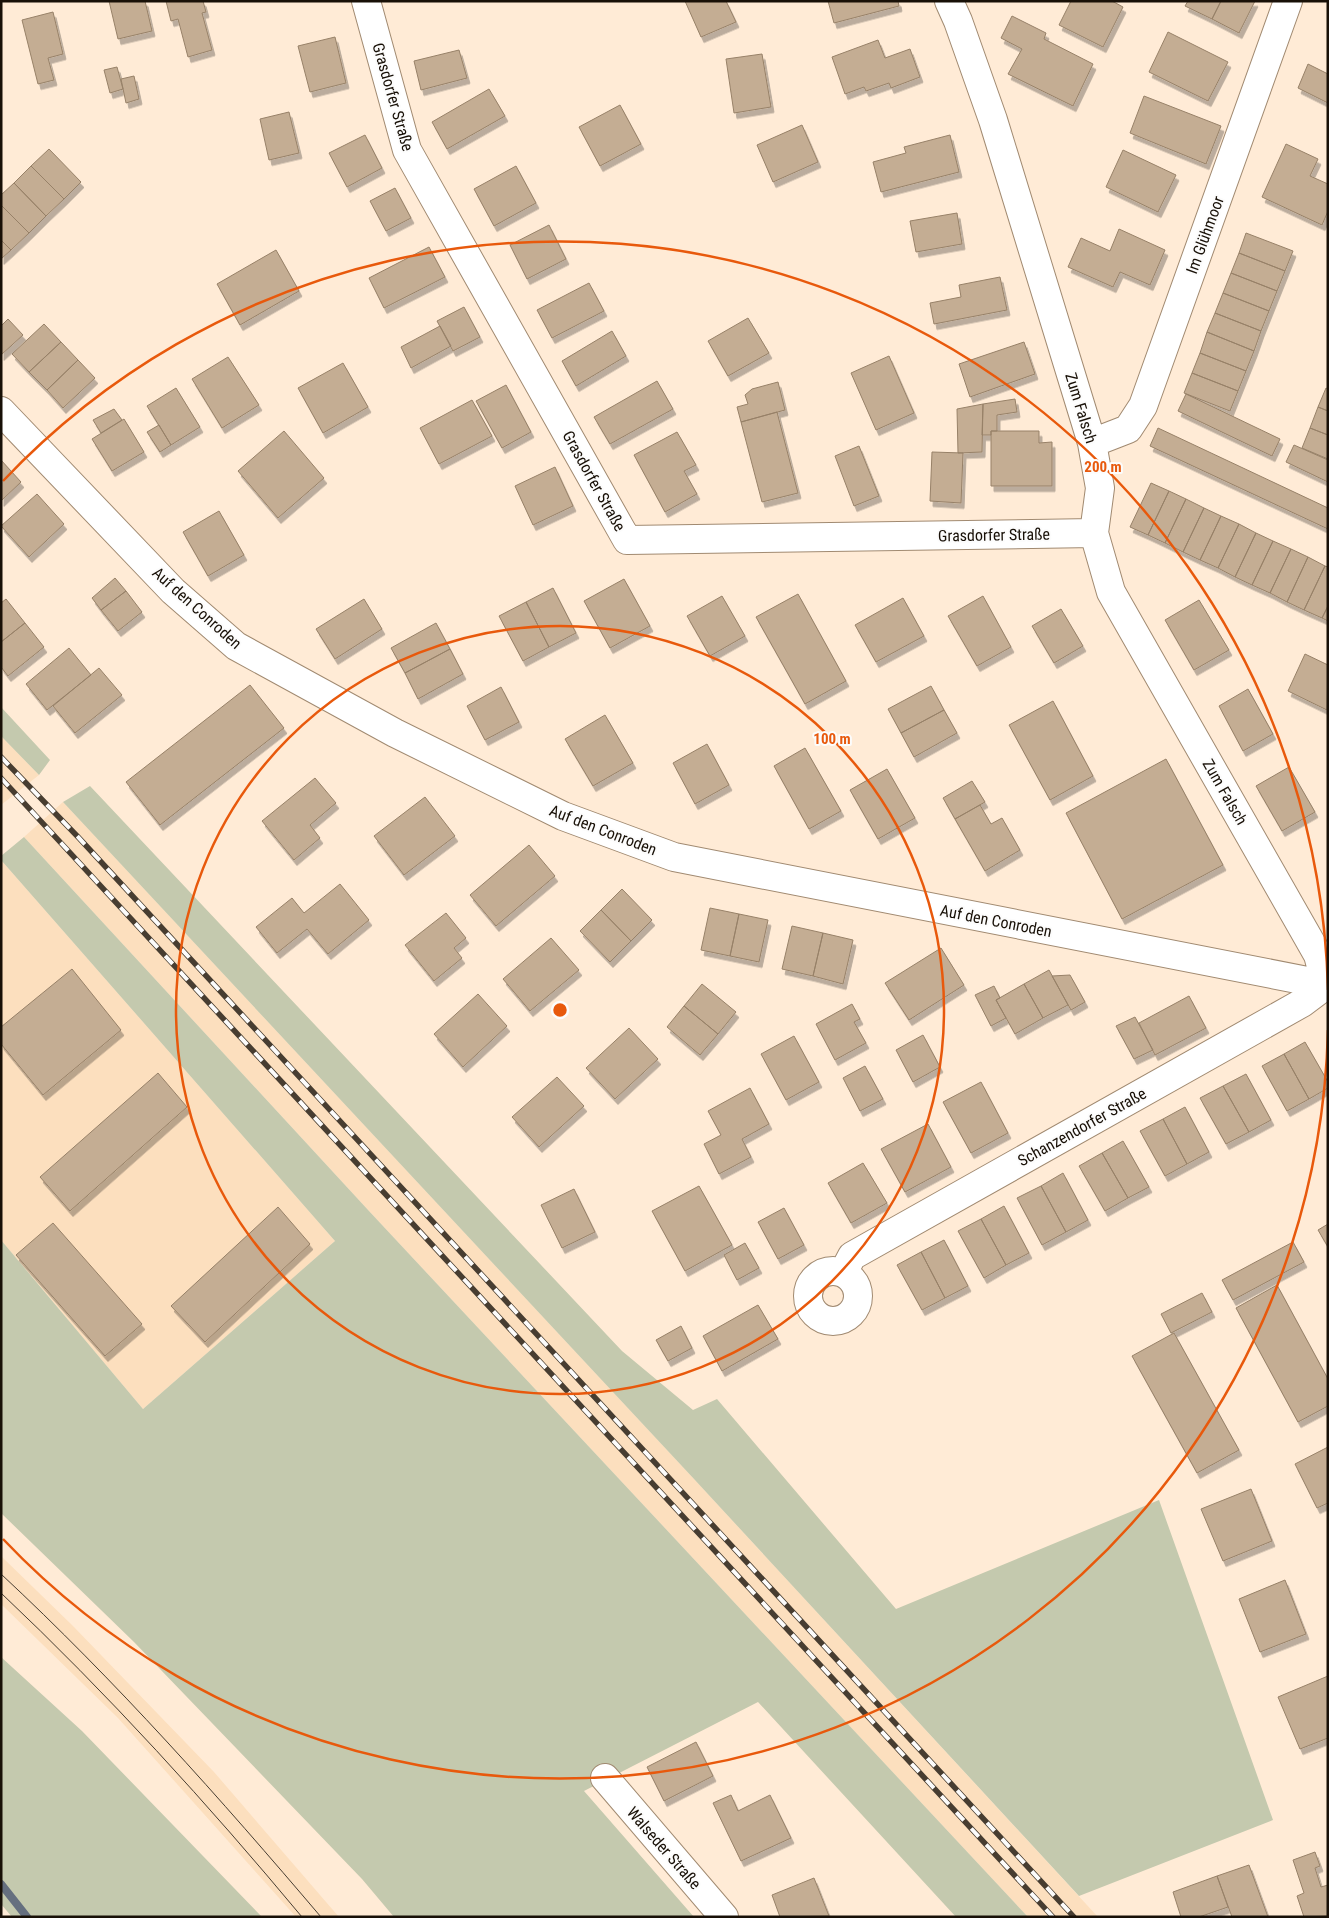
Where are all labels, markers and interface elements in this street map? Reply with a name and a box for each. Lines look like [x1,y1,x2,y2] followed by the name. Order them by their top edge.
[368,41,418,153] street label: Grasdorfer Straße
[1182,193,1228,276] street label: Im Glühmoor
[1061,370,1101,446] street label: Zum Falsch
[559,427,629,535] street label: Grasdorfer Straße
[1084,458,1122,476] text: 200 m
[938,525,1050,545] street label: Grasdorfer Straße
[149,563,245,653] street label: Auf den Conroden
[813,730,851,748] text: 100 m
[1199,756,1251,828] street label: Zum Falsch
[547,801,659,859] street label: Auf den Conroden
[939,901,1053,941] street label: Auf den Conroden
[551,1001,569,1019] centre of rings
[1014,1084,1150,1170] street label: Schanzendorfer Straße
[623,1803,705,1893] street label: Walseder Straße

